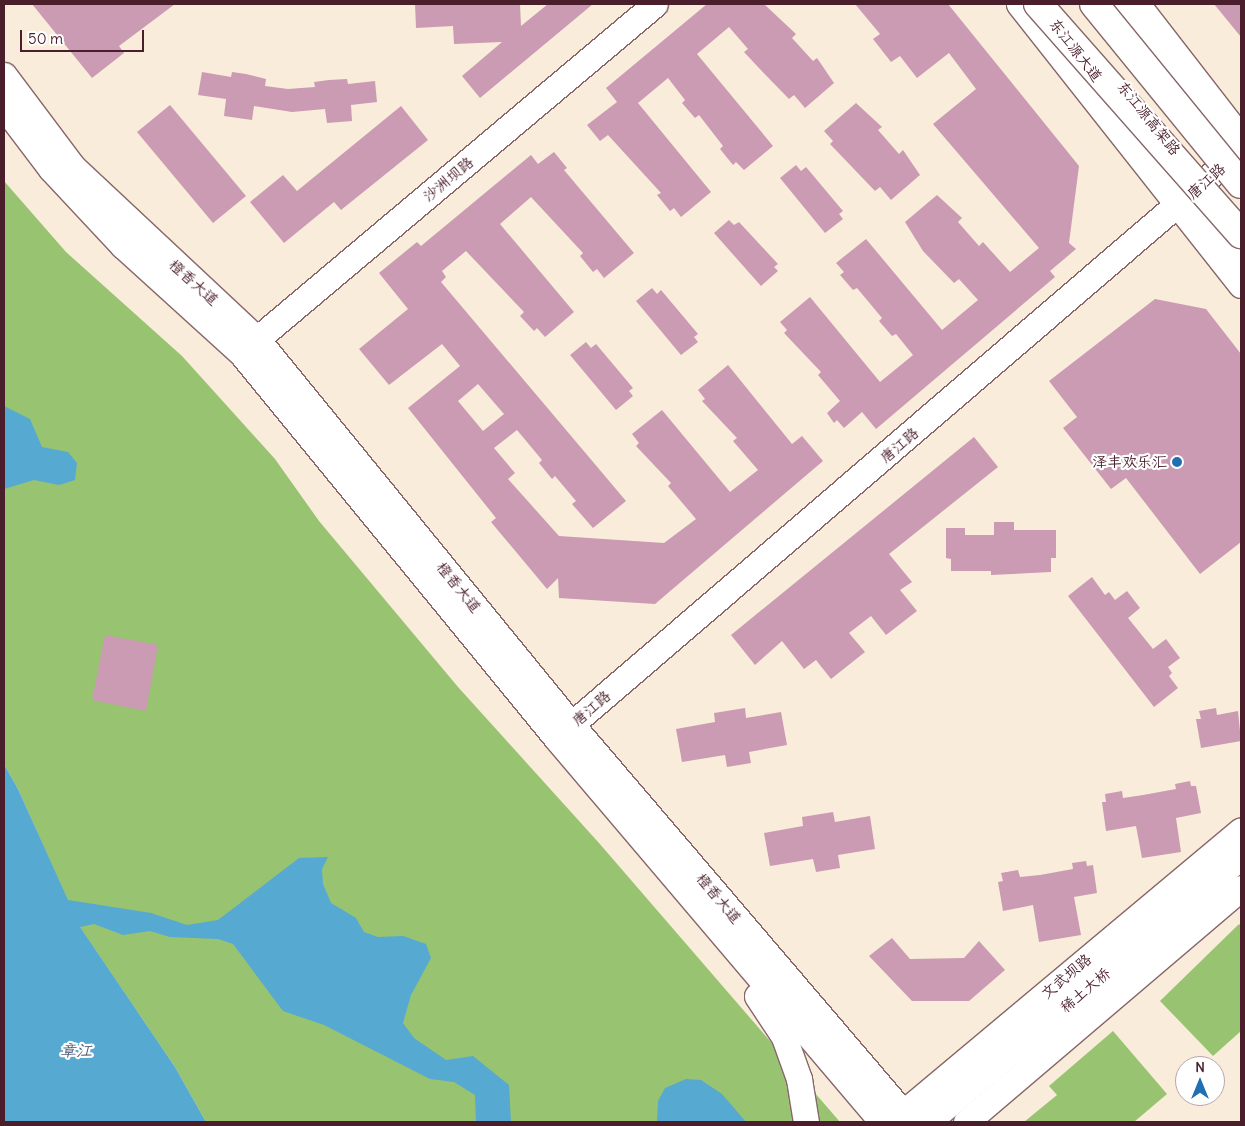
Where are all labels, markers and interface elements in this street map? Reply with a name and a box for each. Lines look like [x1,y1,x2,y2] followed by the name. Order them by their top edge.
[1046,15,1106,85] street label: 东江源大道
[22,20,146,52] scale bar
[28,29,63,48] text: 50 m
[1114,77,1184,159] street label: 东江源高架路
[419,153,477,205] street label: 沙洲坝路
[1183,159,1229,203] street label: 唐江路
[166,255,222,309] street label: 橙香大道
[876,423,922,467] street label: 唐江路
[1092,453,1167,471] place label: 泽丰欢乐汇
[1171,456,1183,468] marker: 泽丰欢乐汇
[433,558,485,616] street label: 橙香大道
[568,686,614,730] street label: 唐江路
[693,869,745,927] street label: 橙香大道
[1037,950,1095,1002] street label: 文武坝路
[1056,964,1114,1016] street label: 稀土大桥
[60,1040,92,1060] water label: 章江
[1175,1056,1225,1106] north arrow
[1195,1058,1205,1076] text: N

